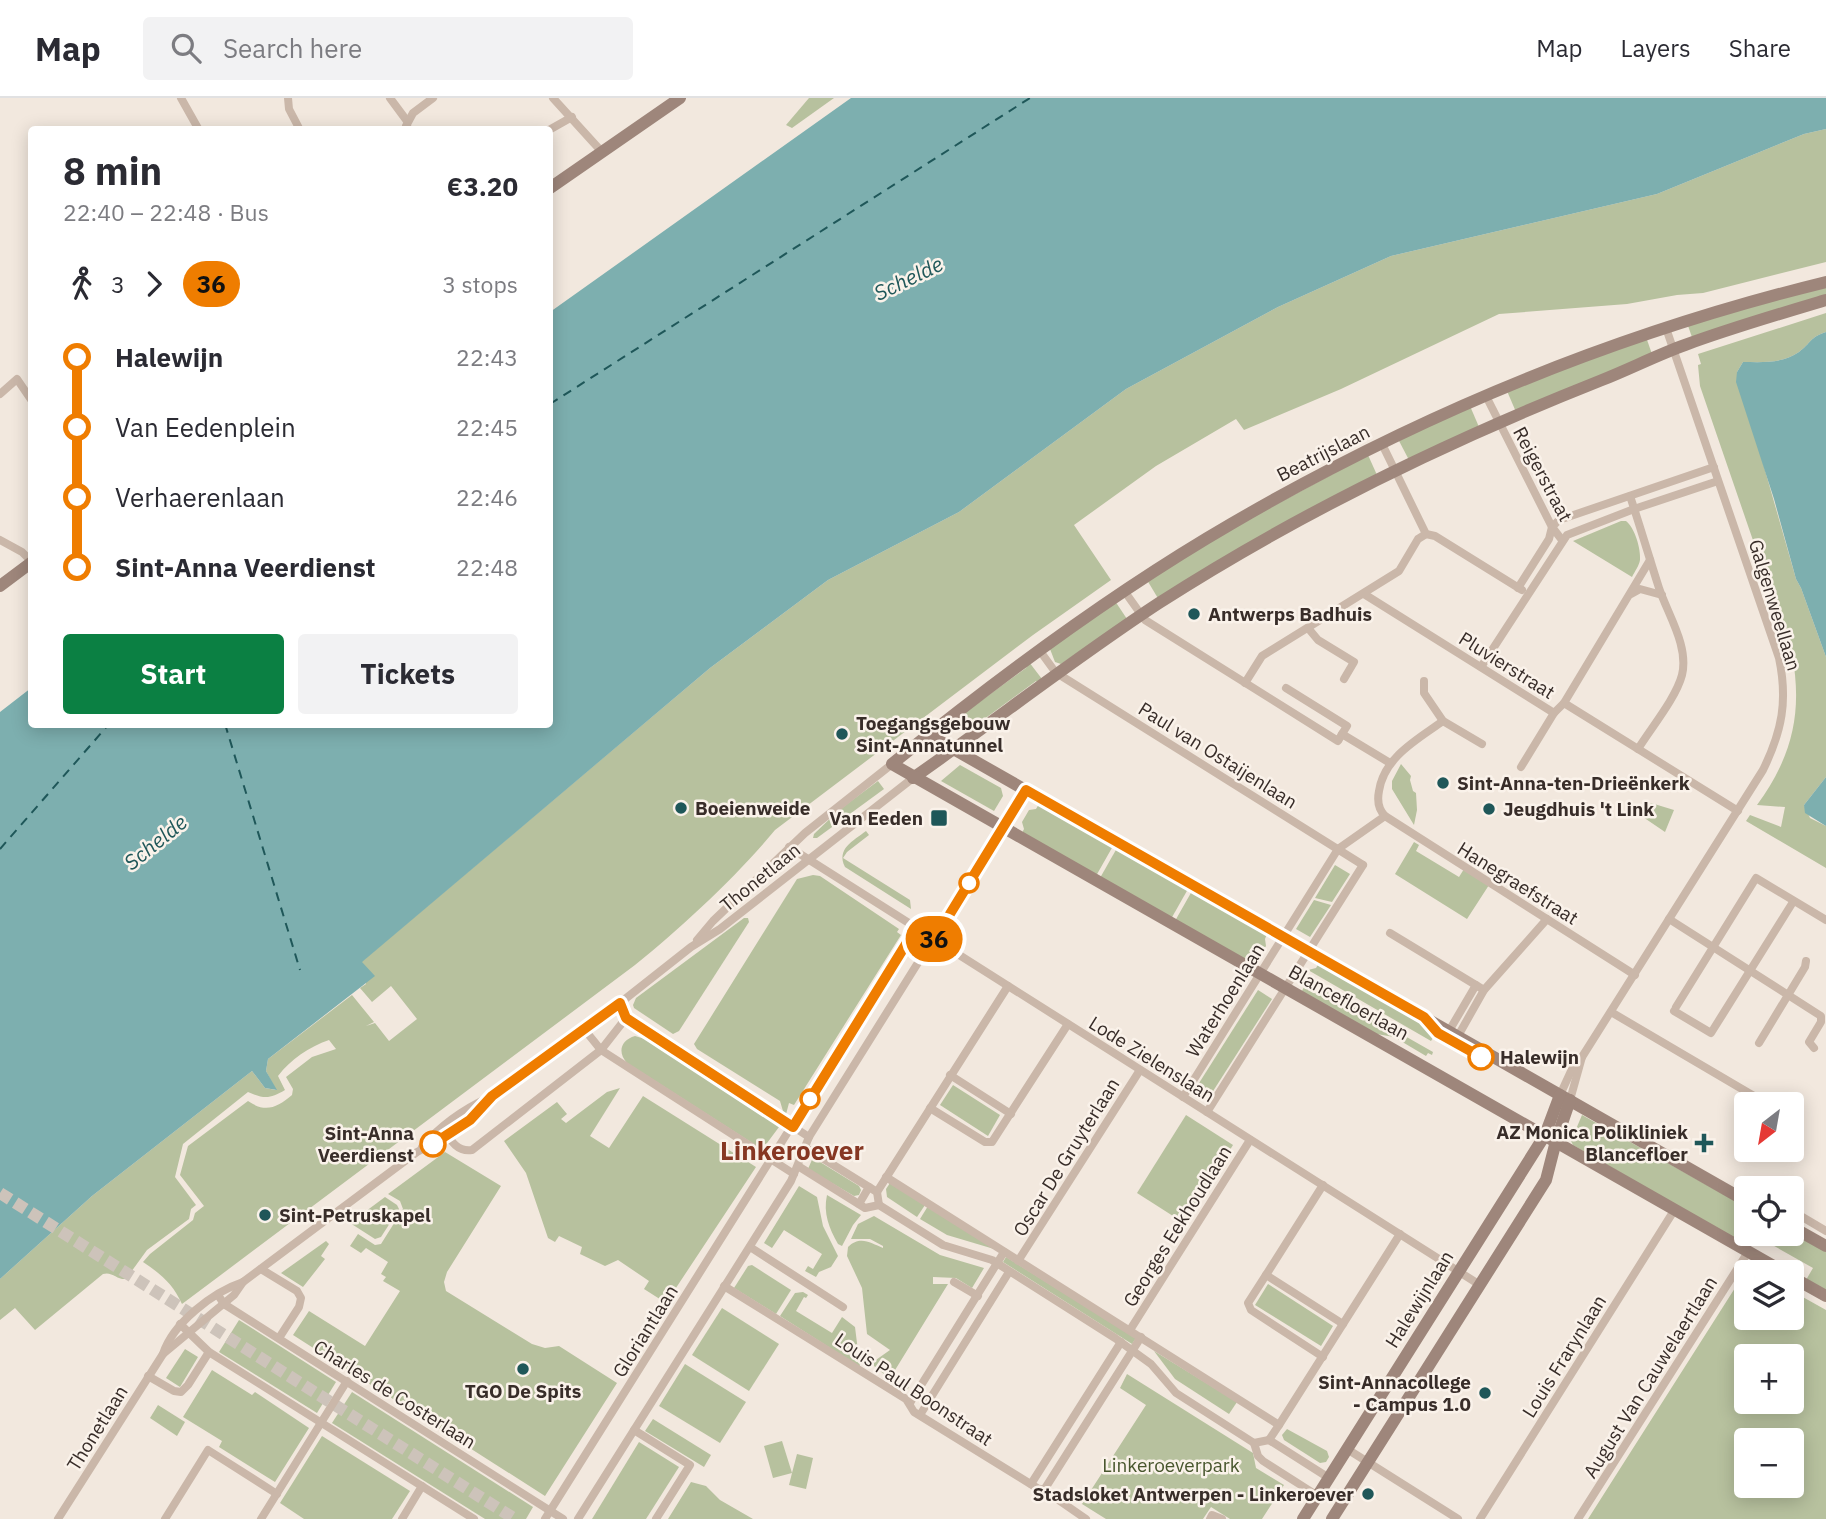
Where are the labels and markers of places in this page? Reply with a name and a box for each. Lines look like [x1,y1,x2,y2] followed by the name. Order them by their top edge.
[1208,602,1372,626] place label: Antwerps Badhuis
[1186,606,1202,622] marker: Antwerps Badhuis
[856,711,1011,757] place label: Toegangsgebouw Sint-Annatunnel
[834,726,850,742] marker: Toegangsgebouw Sint-Annatunnel
[1457,771,1690,795] place label: Sint-Anna-ten-Drieënkerk
[1435,775,1451,791] marker: Sint-Anna-ten-Drieënkerk
[695,796,811,820] place label: Boeienweide
[1503,797,1654,821] place label: Jeugdhuis 't Link
[673,800,689,816] marker: Boeienweide
[1481,801,1497,817] marker: Jeugdhuis 't Link
[829,806,923,830] place label: Van Eeden
[929,808,949,828] marker: Van Eeden
[959,873,979,893] unlabelled marker
[1468,1044,1494,1070] marker: Halewijn
[1500,1045,1579,1069] place label: Halewijn
[800,1089,820,1109] unlabelled marker
[1496,1120,1688,1166] place label: AZ Monica Polikliniek Blancefloer
[318,1121,414,1167] place label: Sint-Anna Veerdienst
[420,1131,446,1157] marker: Sint-Anna Veerdienst
[1694,1133,1714,1153] marker: AZ Monica Polikliniek Blancefloer
[279,1203,431,1227] place label: Sint-Petruskapel
[257,1207,273,1223] marker: Sint-Petruskapel
[515,1361,531,1377] marker: TGO De Spits
[1318,1370,1471,1416] place label: Sint-Annacollege - Campus 1.0
[465,1379,581,1403] place label: TGO De Spits
[1477,1385,1493,1401] marker: Sint-Annacollege - Campus 1.0
[1033,1482,1354,1506] place label: Stadsloket Antwerpen - Linkeroever
[1360,1486,1376,1502] marker: Stadsloket Antwerpen - Linkeroever

